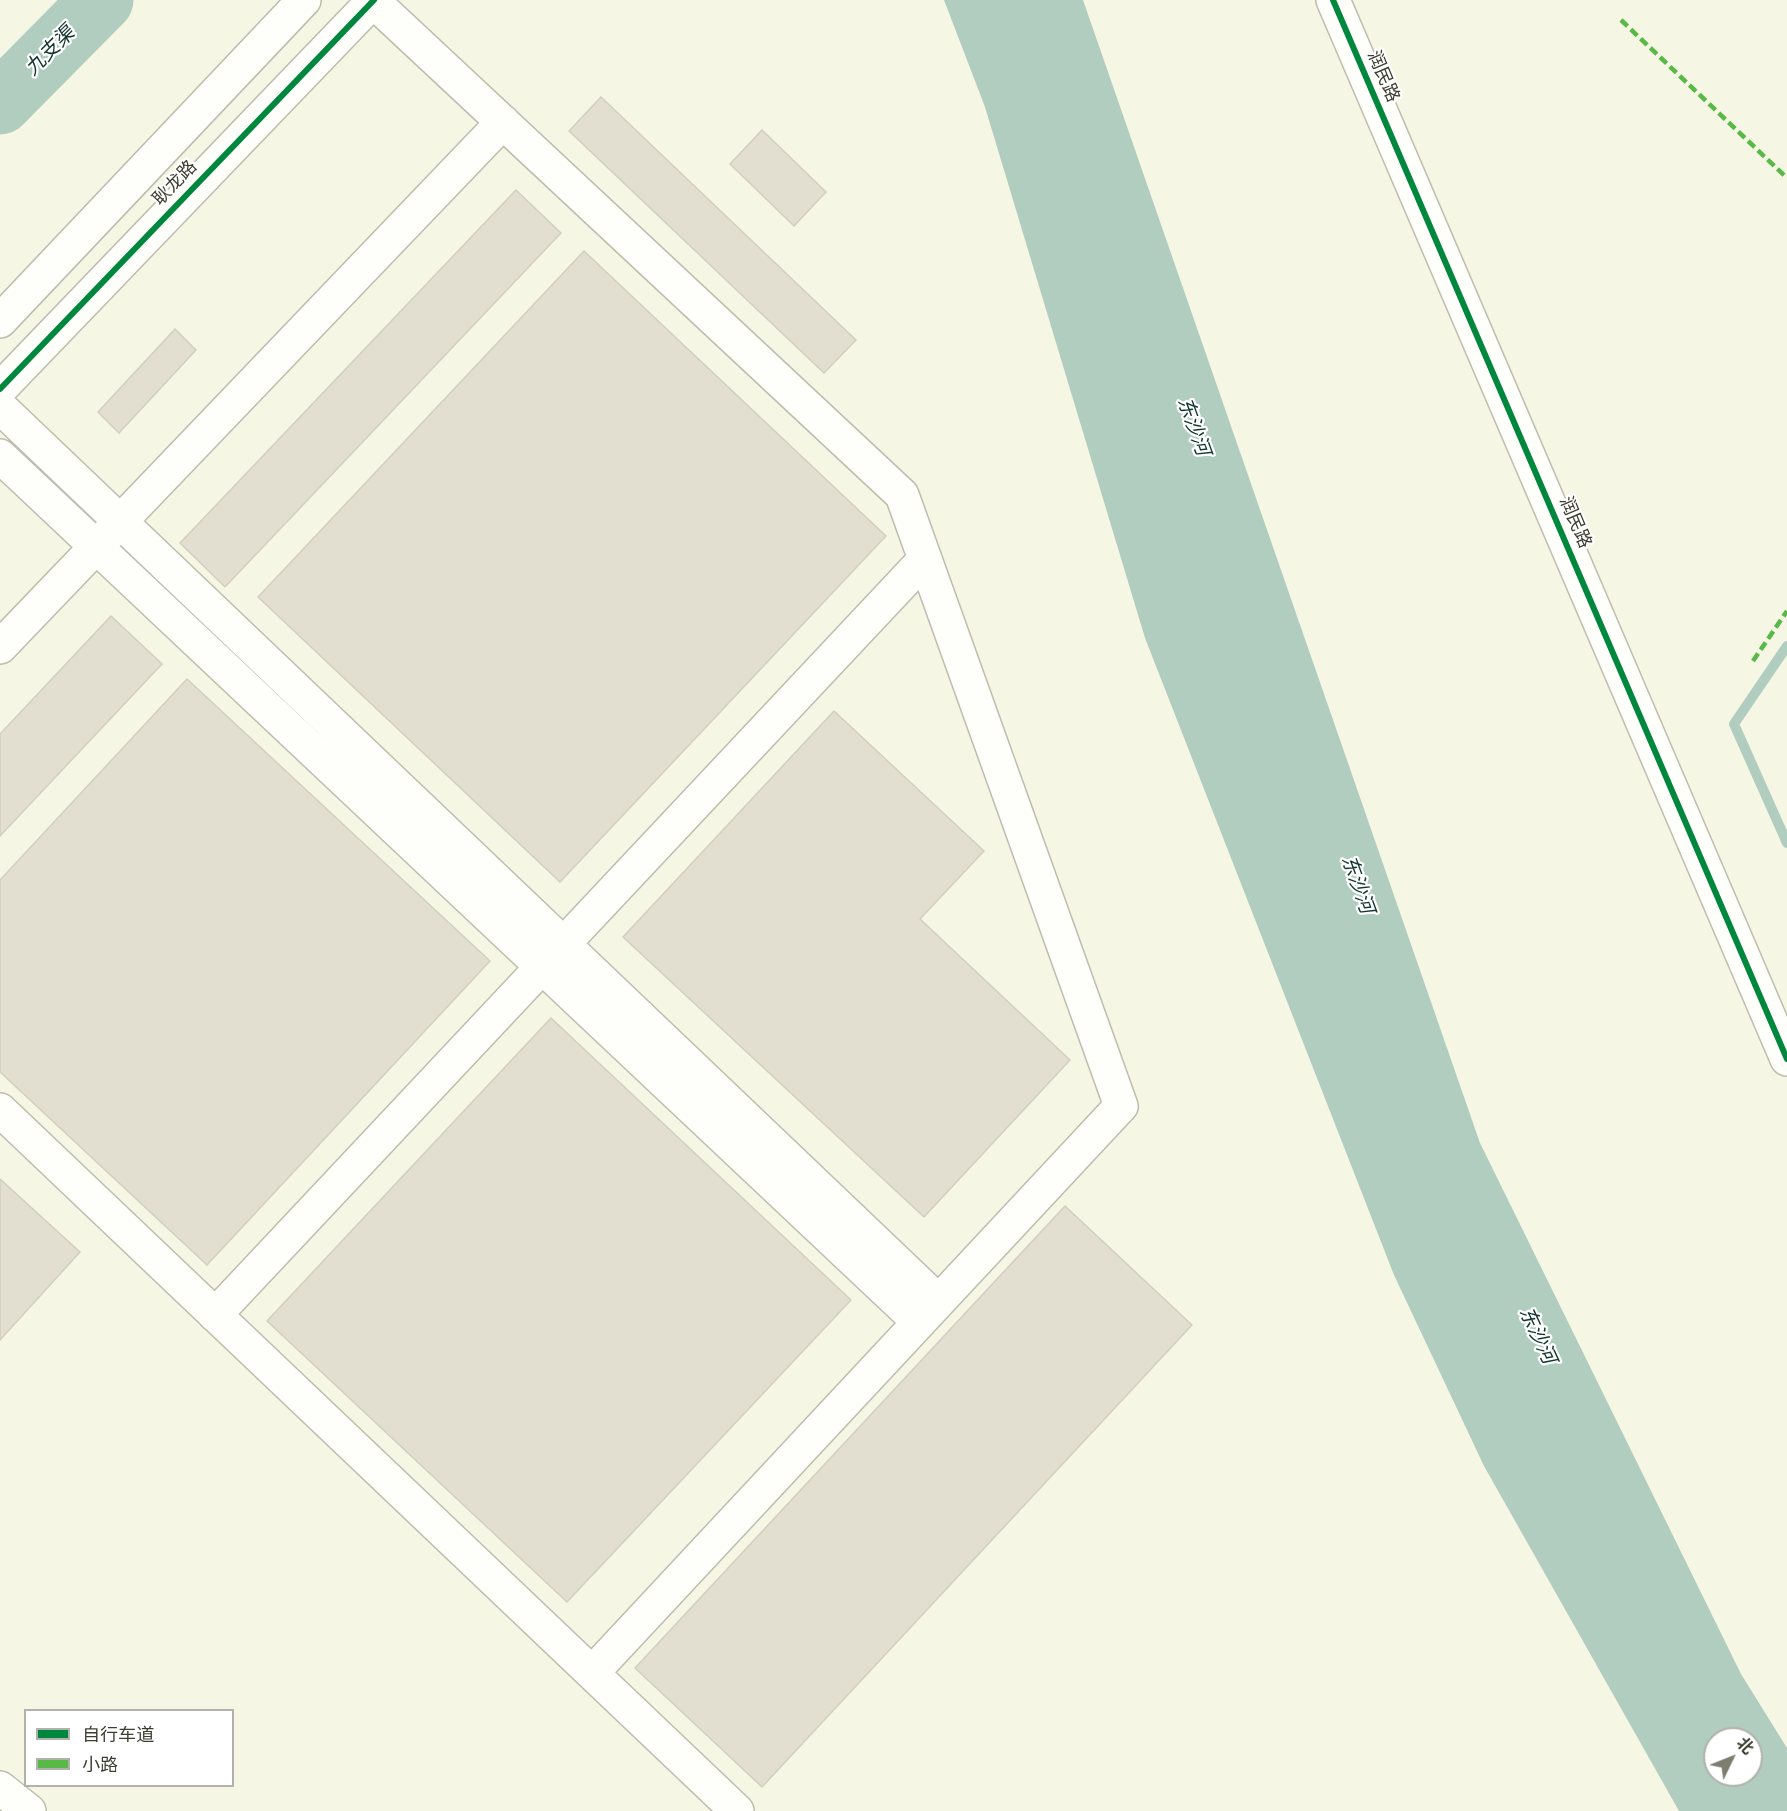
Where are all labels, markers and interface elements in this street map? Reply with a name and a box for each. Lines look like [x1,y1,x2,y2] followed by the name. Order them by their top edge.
[21,22,81,82] water label: 九支渠
[1362,48,1402,106] street label: 润民路
[149,157,203,211] street label: 耿龙路
[1170,395,1214,459] water label: 东沙河
[1554,494,1594,552] street label: 润民路
[1334,853,1378,917] water label: 东沙河
[1512,1304,1560,1368] water label: 东沙河
[24,1709,234,1787] legend
[82,1723,154,1748] text: 自行车道
[1703,1727,1763,1787] north arrow
[1731,1733,1758,1759] text: 北
[82,1753,118,1778] text: 小路

